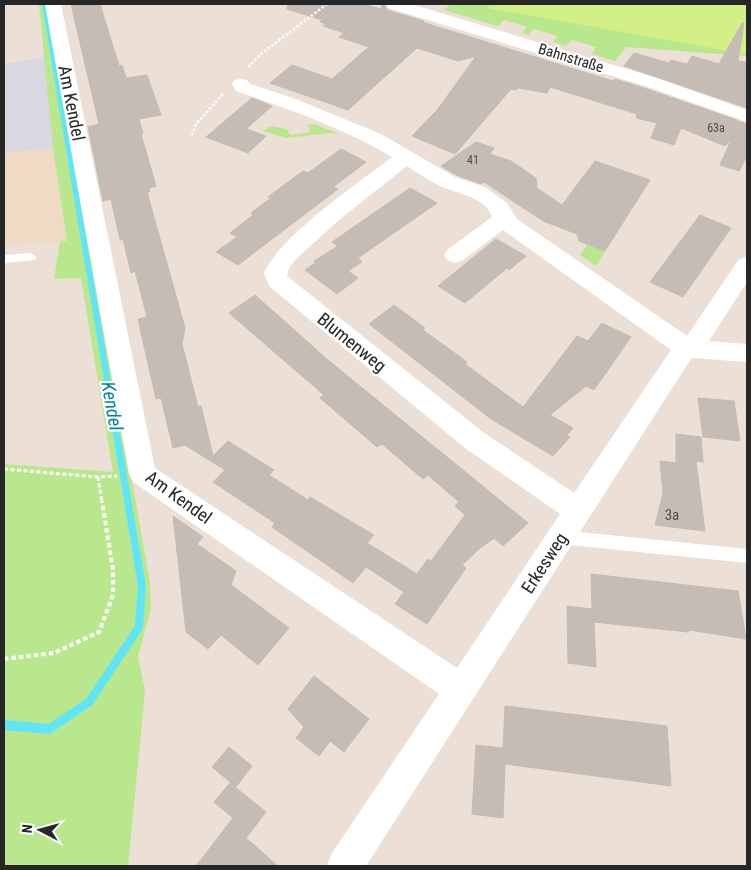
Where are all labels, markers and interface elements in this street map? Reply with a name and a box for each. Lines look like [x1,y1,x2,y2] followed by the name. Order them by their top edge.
[536,40,606,76] street label: Bahnstraße
[54,64,90,142] street label: Am Kendel
[707,121,725,135] house number: 63a
[467,153,479,167] house number: 41
[313,308,391,376] street label: Blumenweg
[96,380,128,433] water label: Kendel
[142,466,216,528] street label: Am Kendel
[665,506,679,524] house number: 3a
[517,529,571,597] street label: Erkesweg
[15,805,65,855] north arrow
[19,824,35,834] text: N

